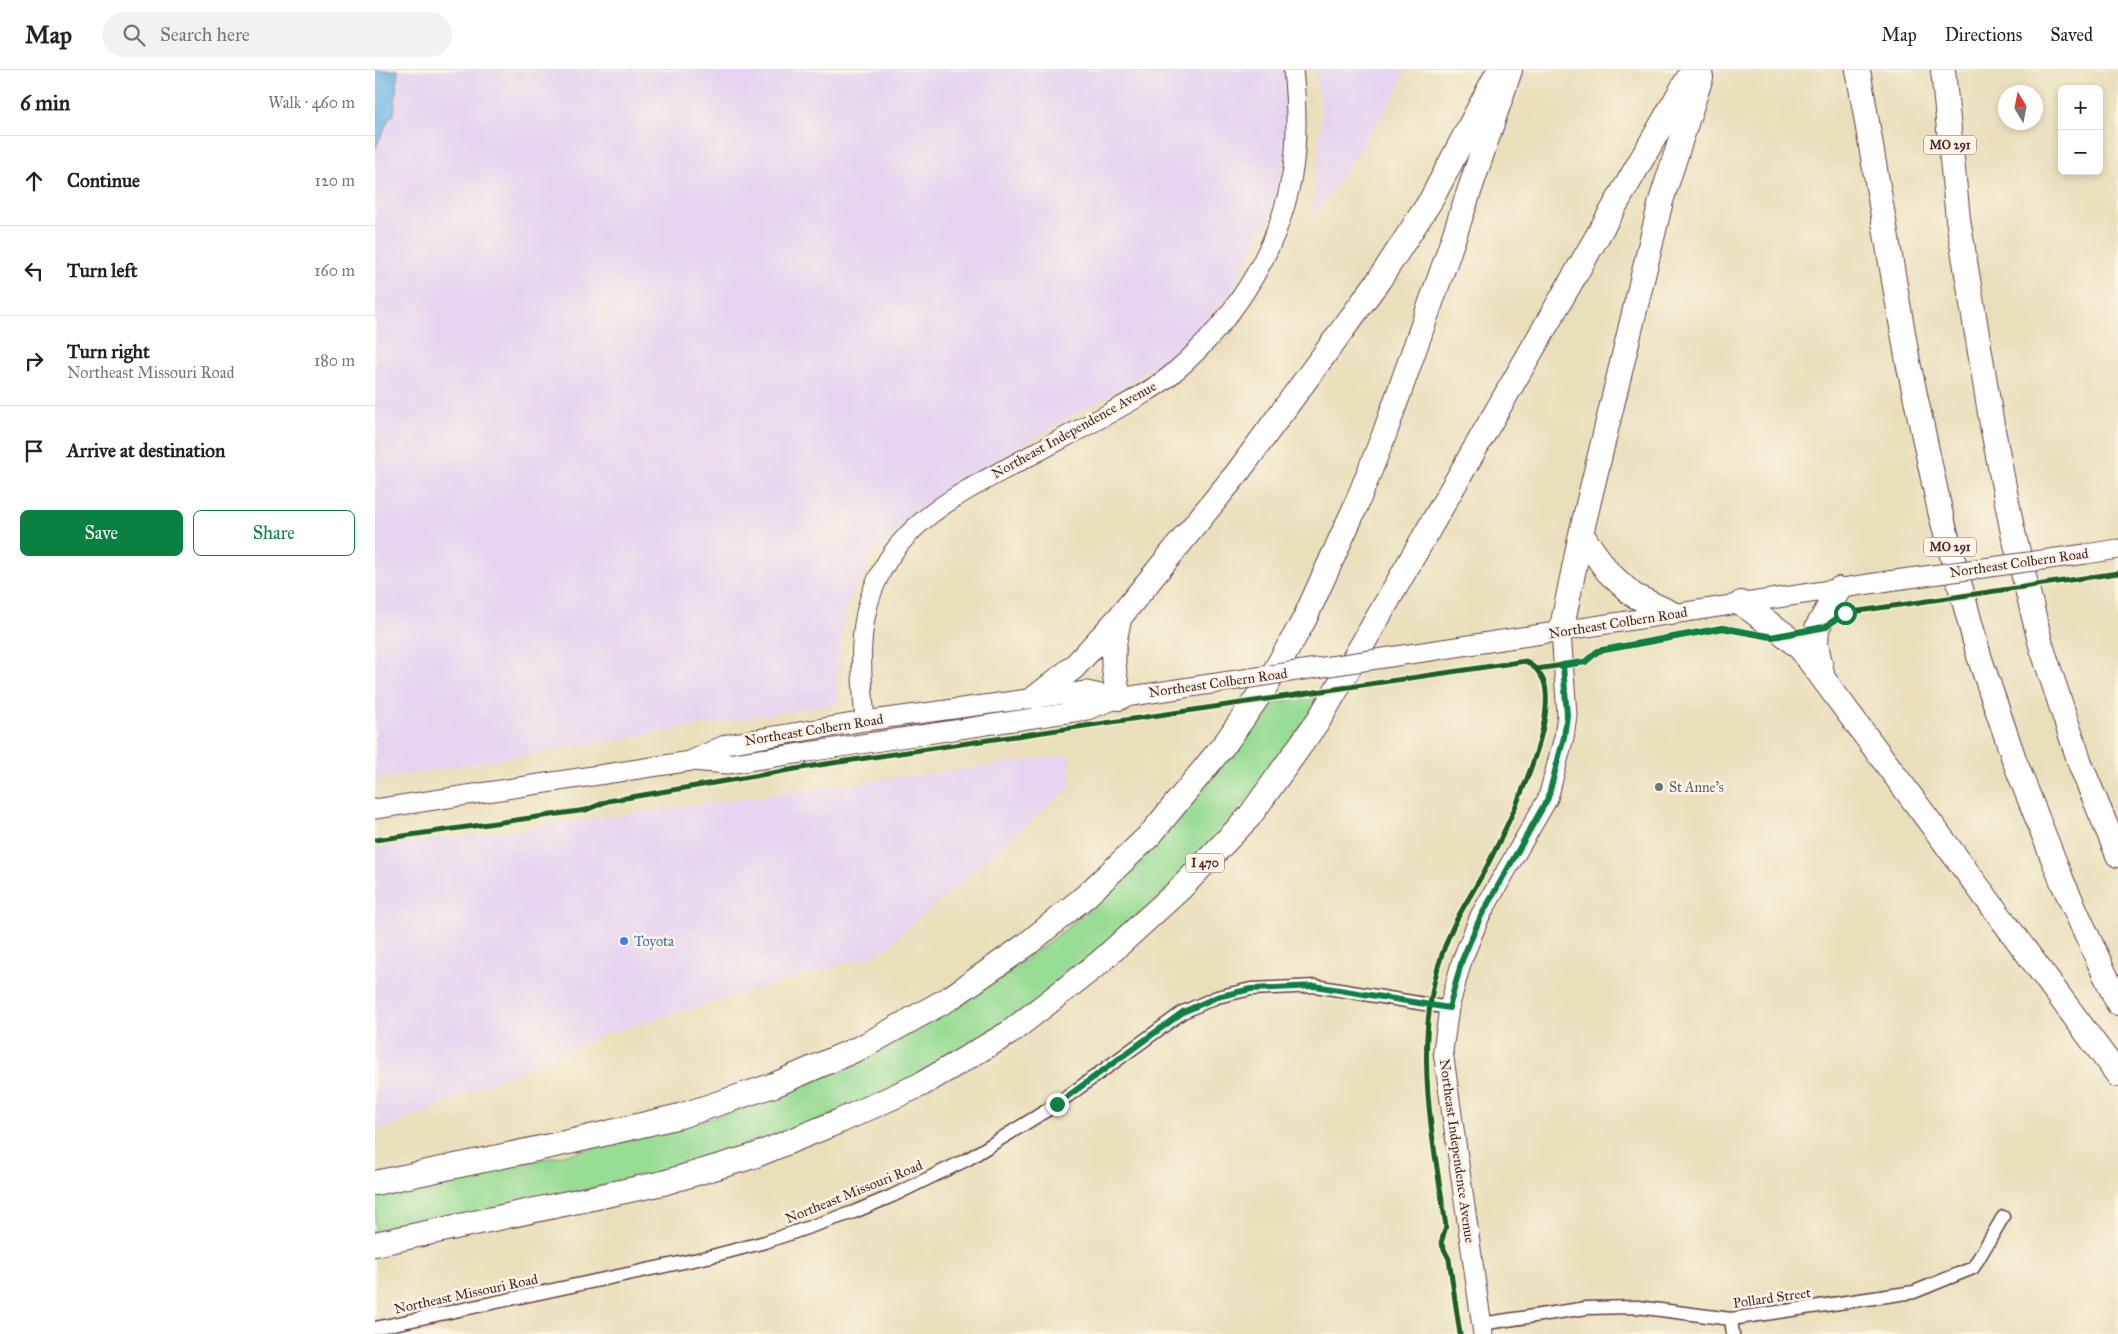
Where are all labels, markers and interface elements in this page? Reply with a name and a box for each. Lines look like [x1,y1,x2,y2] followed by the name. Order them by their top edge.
[102,12,452,57] search box
[25,20,72,50] text: Map
[120,21,148,49] icon: search
[160,23,250,46] text: Search here
[1881,24,1917,46] text: Map
[1945,24,2022,46] text: Directions
[2050,24,2093,46] text: Saved
[1998,85,2043,130] north arrow
[2058,85,2103,175] map controls
[2058,85,2103,130] button: +
[20,90,70,116] text: 6 min
[268,93,355,112] text: Walk · 460 m
[2058,130,2103,175] button: −
[1924,136,1976,154] road number: MO 291
[20,167,48,195] icon: ahead
[67,169,140,192] text: Continue
[315,171,355,190] text: 120 m
[20,257,48,285] icon: left
[67,259,137,282] text: Turn left
[314,261,355,280] text: 160 m
[67,340,150,363] text: Turn right
[20,347,48,375] icon: right
[314,351,355,370] text: 180 m
[67,363,235,382] text: Northeast Missouri Road
[989,378,1159,482] street label: Northeast Independence Avenue
[20,437,48,465] icon: arrive
[67,439,225,462] text: Arrive at destination
[20,510,183,556] button: Save
[193,510,355,556] button: Share
[1924,538,1976,557] road number: MO 291
[1948,545,2090,581] street label: Northeast Colbern Road
[1834,602,1857,625] route start
[1547,604,1689,642] street label: Northeast Colbern Road
[1147,665,1289,701] street label: Northeast Colbern Road
[743,711,885,749] street label: Northeast Colbern Road
[1669,779,1724,796] place label: St Anne's
[1653,781,1665,793] marker: St Anne's
[1186,854,1224,872] road number: I 470
[634,933,674,950] place label: Toyota
[618,935,630,947] marker: Toyota
[1436,1058,1478,1244] street label: Northeast Independence Avenue
[1046,1093,1069,1116] route end
[783,1157,925,1227] street label: Northeast Missouri Road
[393,1270,539,1318] street label: Northeast Missouri Road
[1732,1284,1812,1312] street label: Pollard Street

